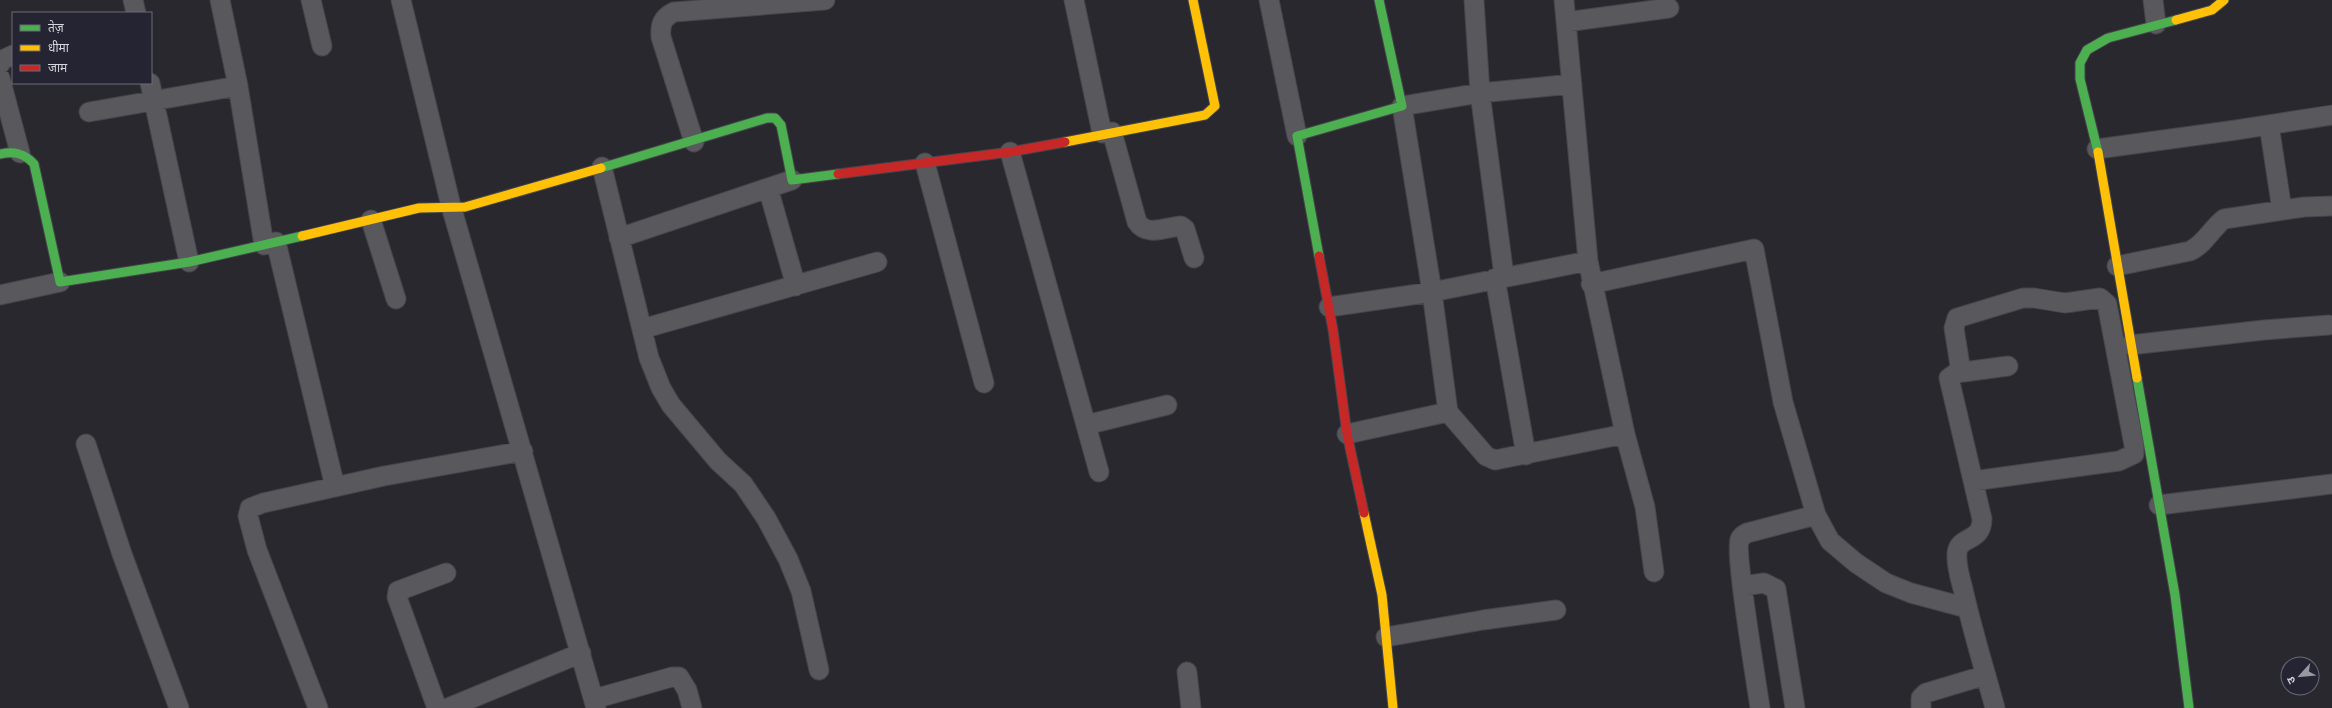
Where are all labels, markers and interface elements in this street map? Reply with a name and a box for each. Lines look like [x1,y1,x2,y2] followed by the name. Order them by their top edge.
[12,12,152,84] legend
[48,20,65,36] text: तेज़
[48,40,70,56] text: धीमा
[48,61,68,76] text: जाम
[2280,656,2320,696] north arrow
[2284,674,2299,686] text: उ

